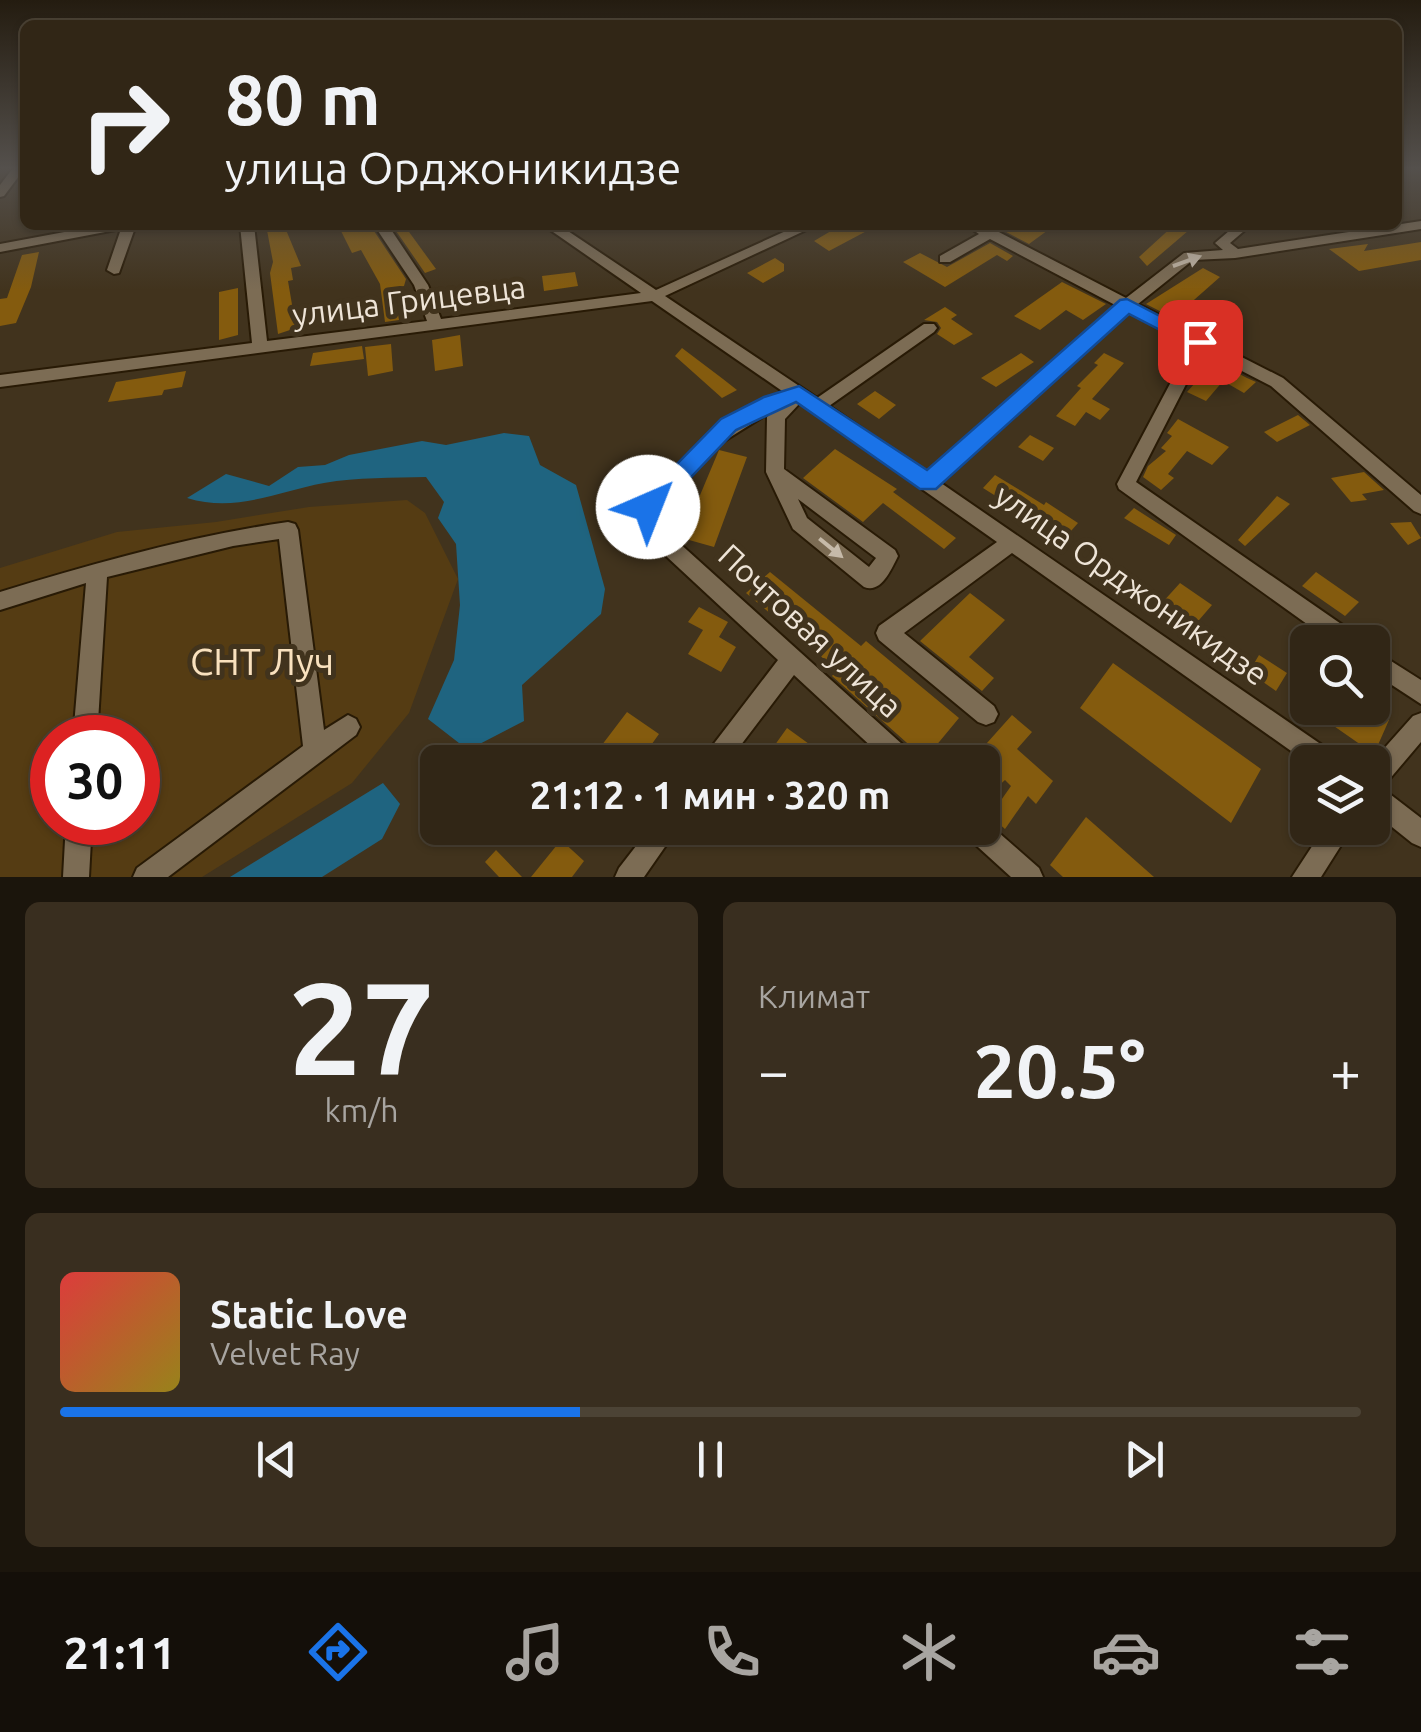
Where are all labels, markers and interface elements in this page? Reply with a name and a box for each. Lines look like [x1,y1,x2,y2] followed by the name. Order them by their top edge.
[60,60,190,190] icon: right
[225,60,381,138] text: 80 m
[225,142,681,193] text: улица Орджоникидзе
[1172,253,1202,268] one-way arrow
[290,268,528,332] street label: улица Грицевца
[1158,300,1243,385] pin
[1173,315,1228,370] icon: arrive
[596,455,700,559] position arrow
[988,476,1275,692] street label: улица Орджоникидзе
[712,536,910,724] street label: Почтовая улица
[819,537,844,558] one-way arrow
[1290,625,1390,845] map controls
[1290,625,1390,725] button: search
[190,640,334,682] park label: СНТ Луч
[30,715,160,845] speed limit sign: 30
[1290,745,1390,845] button: layers
[530,774,890,816] text: 21:12 · 1 мин · 320 m
[288,954,435,1100] text: 27
[758,978,870,1014] text: Климат
[974,1028,1145,1112] text: 20.5°
[758,1040,789,1101] text: −
[1330,1040,1361,1101] text: +
[325,1092,398,1128] text: km/h
[210,1293,408,1335] text: Static Love
[210,1335,360,1371] text: Velvet Ray
[249,1432,304,1487] icon: previous
[683,1432,738,1487] icon: pause
[1117,1432,1172,1487] icon: next
[303,1617,373,1687] icon: directions
[500,1617,570,1687] icon: music
[697,1617,767,1687] icon: phone
[894,1617,964,1687] icon: climate
[1091,1617,1161,1687] icon: car
[1287,1617,1357,1687] icon: filters
[63,1627,176,1678] text: 21:11

